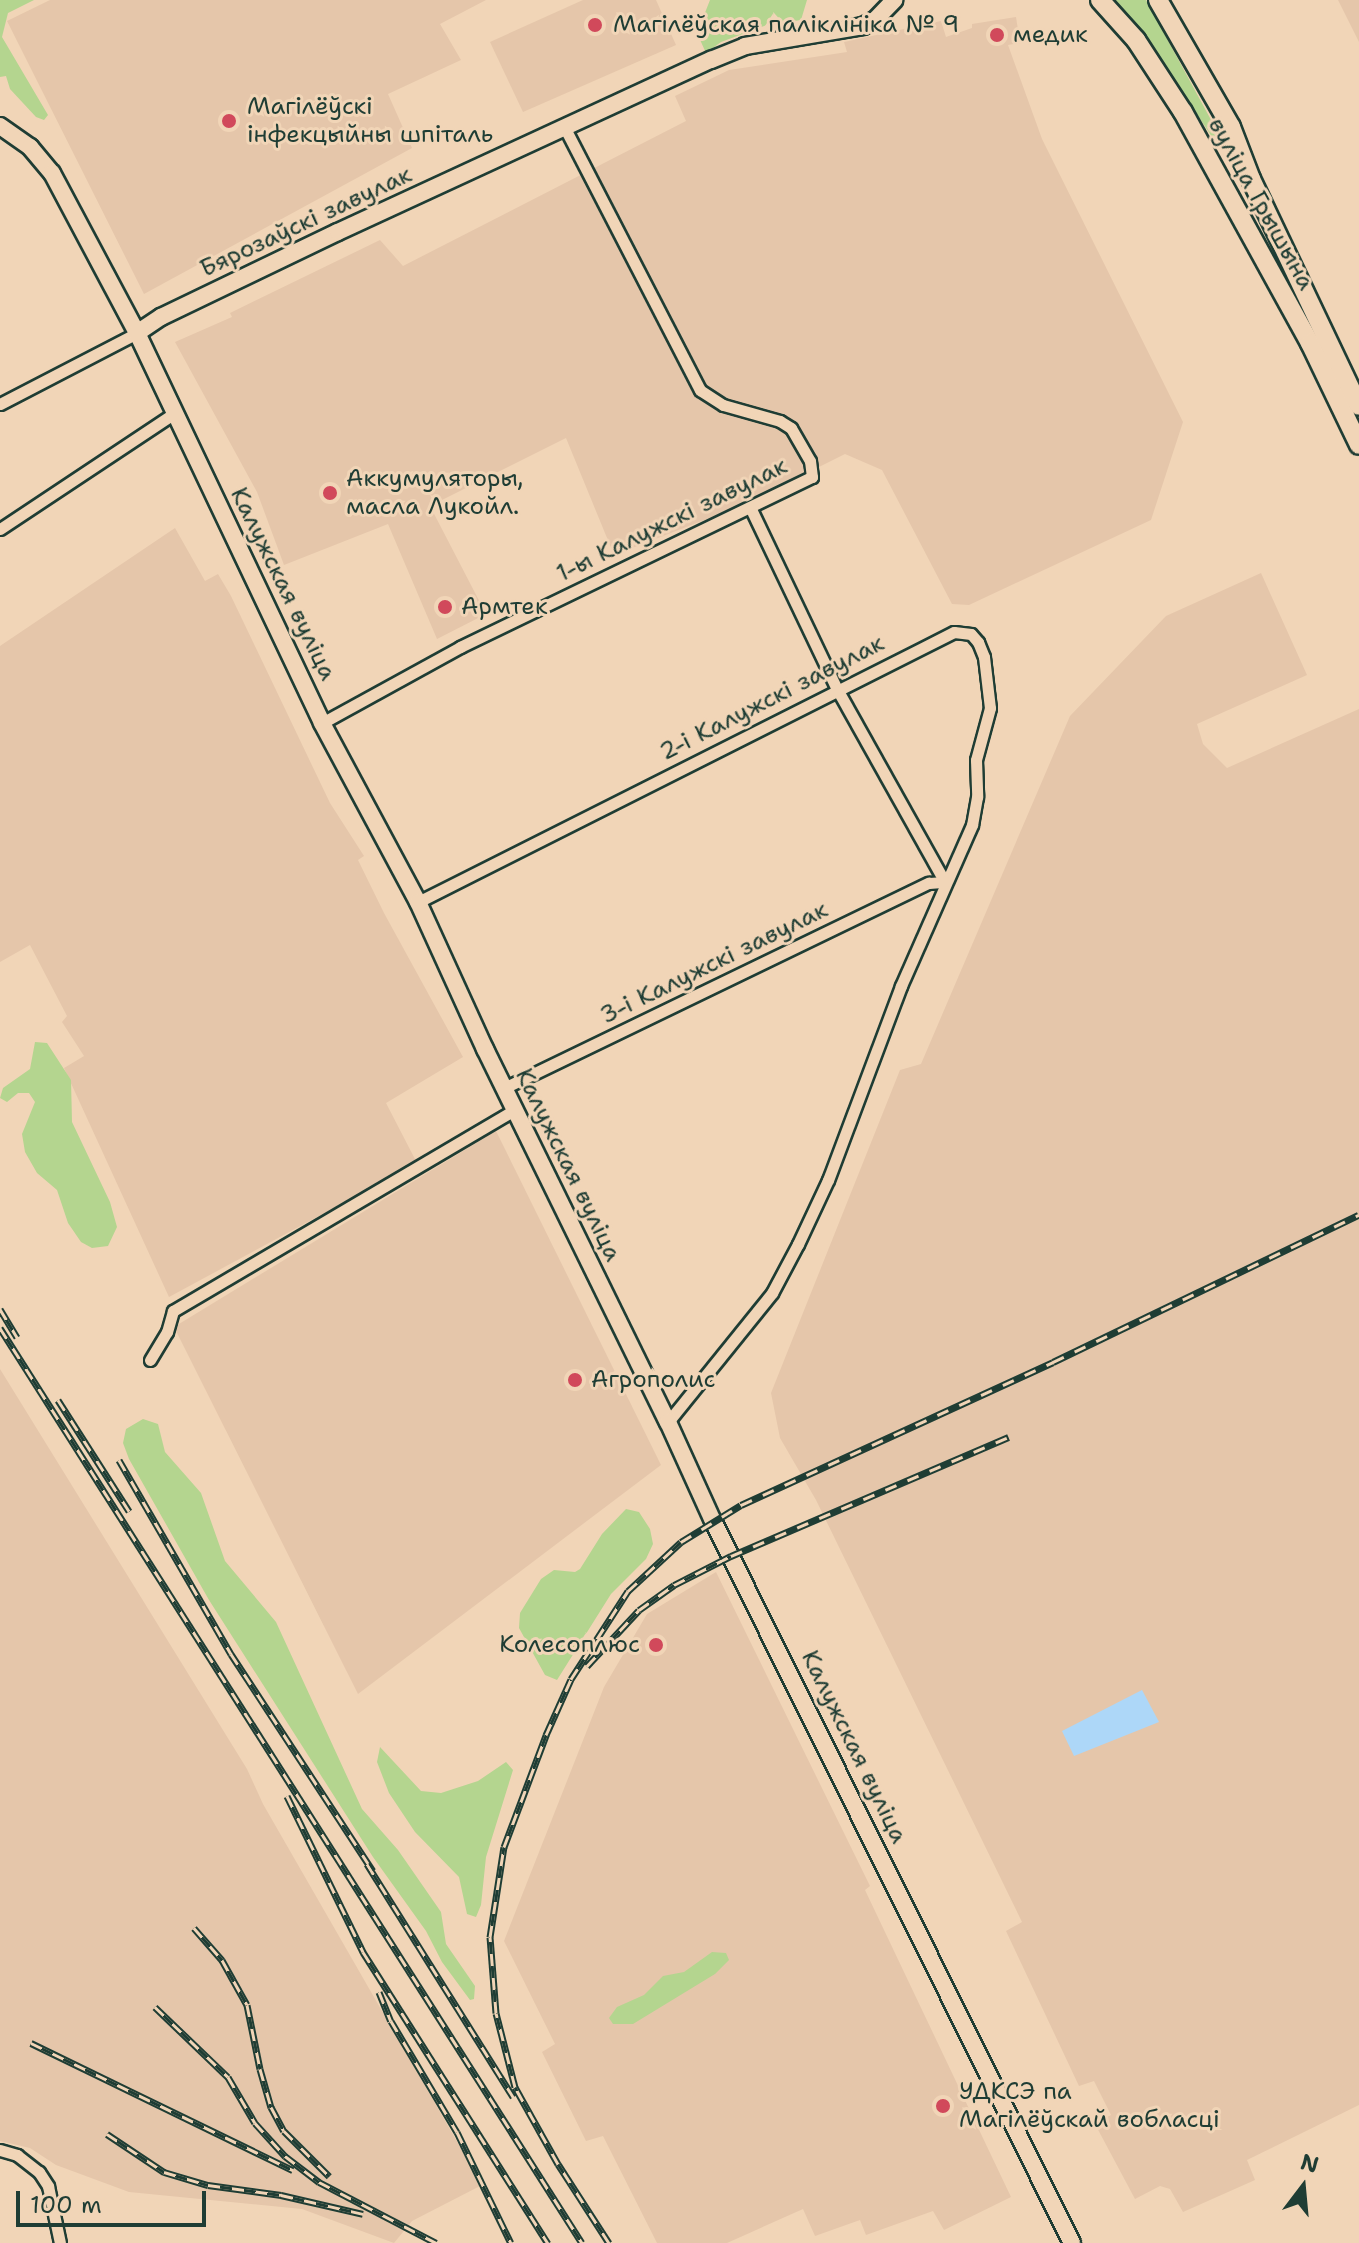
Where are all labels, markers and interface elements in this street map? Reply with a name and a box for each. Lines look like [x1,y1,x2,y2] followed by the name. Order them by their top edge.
[613,11,959,39] place label: Магілёўская паліклініка № 9
[584,14,606,36] marker: Магілёўская паліклініка № 9
[1013,21,1088,49] place label: медик
[988,26,1006,44] marker: медик
[247,93,493,149] place label: Магілёўскі інфекцыйны шпіталь
[218,110,240,132] marker: Магілёўскі інфекцыйны шпіталь
[1202,113,1320,295] street label: вуліца Грышына
[196,160,416,284] street label: Бярозаўскі завулак
[552,452,792,588] street label: 1-ы Калужскі завулак
[346,465,523,521] place label: Аккумуляторы, масла Лукойл.
[224,483,342,685] street label: Калужская вуліца
[321,484,339,502] marker: Аккумуляторы, масла Лукойл.
[461,593,548,621] place label: Армтек
[436,598,454,616] marker: Армтек
[655,629,889,767] street label: 2-і Калужскі завулак
[596,895,832,1031] street label: 3-і Калужскі завулак
[509,1064,627,1266] street label: Калужская вуліца
[591,1366,716,1394] place label: Агрополис
[566,1371,584,1389] marker: Агрополис
[499,1631,640,1659] place label: Колесоплюс
[647,1636,665,1654] marker: Колесоплюс
[795,1646,913,1848] street label: Калужская вуліца
[959,2078,1220,2134] place label: УДКСЭ па Магілёўскай вобласці
[934,2097,952,2115] marker: УДКСЭ па Магілёўскай вобласці
[1263,2147,1343,2227] north arrow
[1297,2147,1322,2180] text: N
[20,2175,210,2225] scale bar
[30,2189,102,2221] text: 100 m

